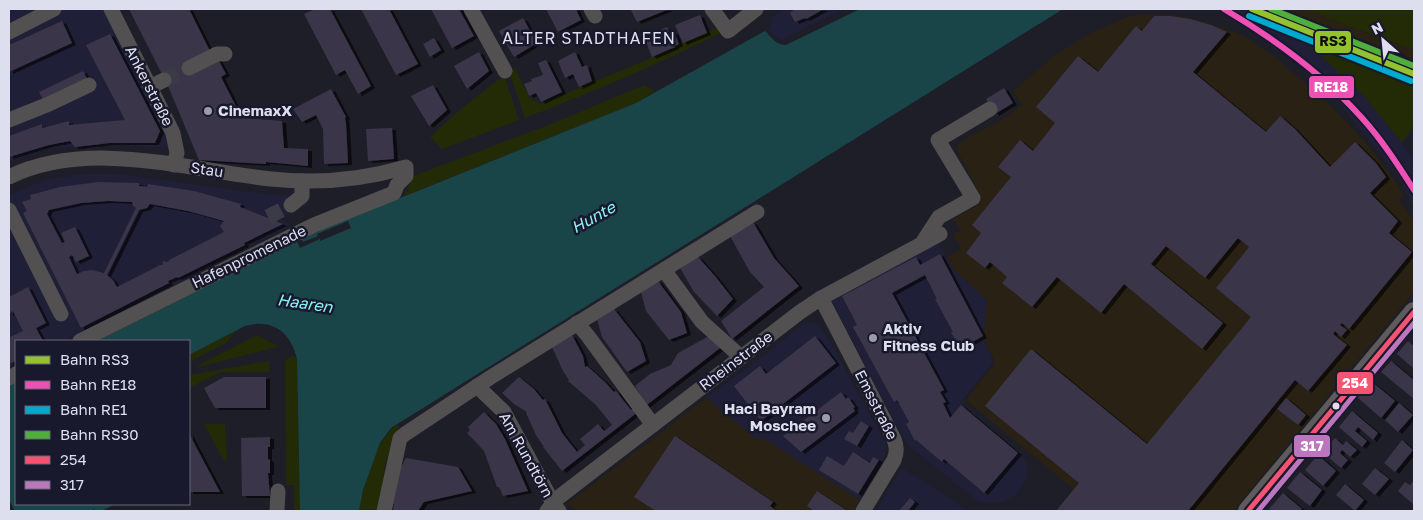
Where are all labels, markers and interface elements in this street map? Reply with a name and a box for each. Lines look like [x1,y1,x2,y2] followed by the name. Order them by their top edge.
[1358,15,1408,65] north arrow
[1368,18,1385,38] text: N
[502,28,676,48] district label: ALTER STADTHAFEN
[1314,30,1352,54] line badge: RS3
[1319,32,1347,49] text: RS3
[122,42,178,129] street label: Ankerstraße
[1308,75,1355,99] line badge: RE18
[1314,78,1348,95] text: RE18
[218,101,292,119] place label: CinemaxX
[202,105,214,117] marker: CinemaxX
[190,158,225,180] street label: Stau
[568,196,620,237] water label: Hunte
[189,221,309,292] street label: Hafenpromenade
[276,289,335,317] water label: Haaren
[883,319,974,354] place label: Aktiv Fitness Club
[695,327,776,394] street label: Rheinstraße
[867,332,879,344] marker: Aktiv Fitness Club
[15,340,190,505] legend
[60,350,129,368] text: Bahn RS3
[852,367,902,443] street label: Emsstraße
[1336,371,1374,395] line badge: 254
[1342,374,1368,391] text: 254
[60,375,137,393] text: Bahn RE18
[724,399,816,434] place label: Haci Bayram Moschee
[60,400,127,418] text: Bahn RE1
[1331,401,1341,411] unlabelled marker
[496,409,558,500] street label: Am Rundtörn
[820,412,832,424] marker: Haci Bayram Moschee
[60,425,139,443] text: Bahn RS30
[1293,434,1331,458] line badge: 317
[1300,437,1324,454] text: 317
[60,450,87,468] text: 254
[60,475,84,493] text: 317

